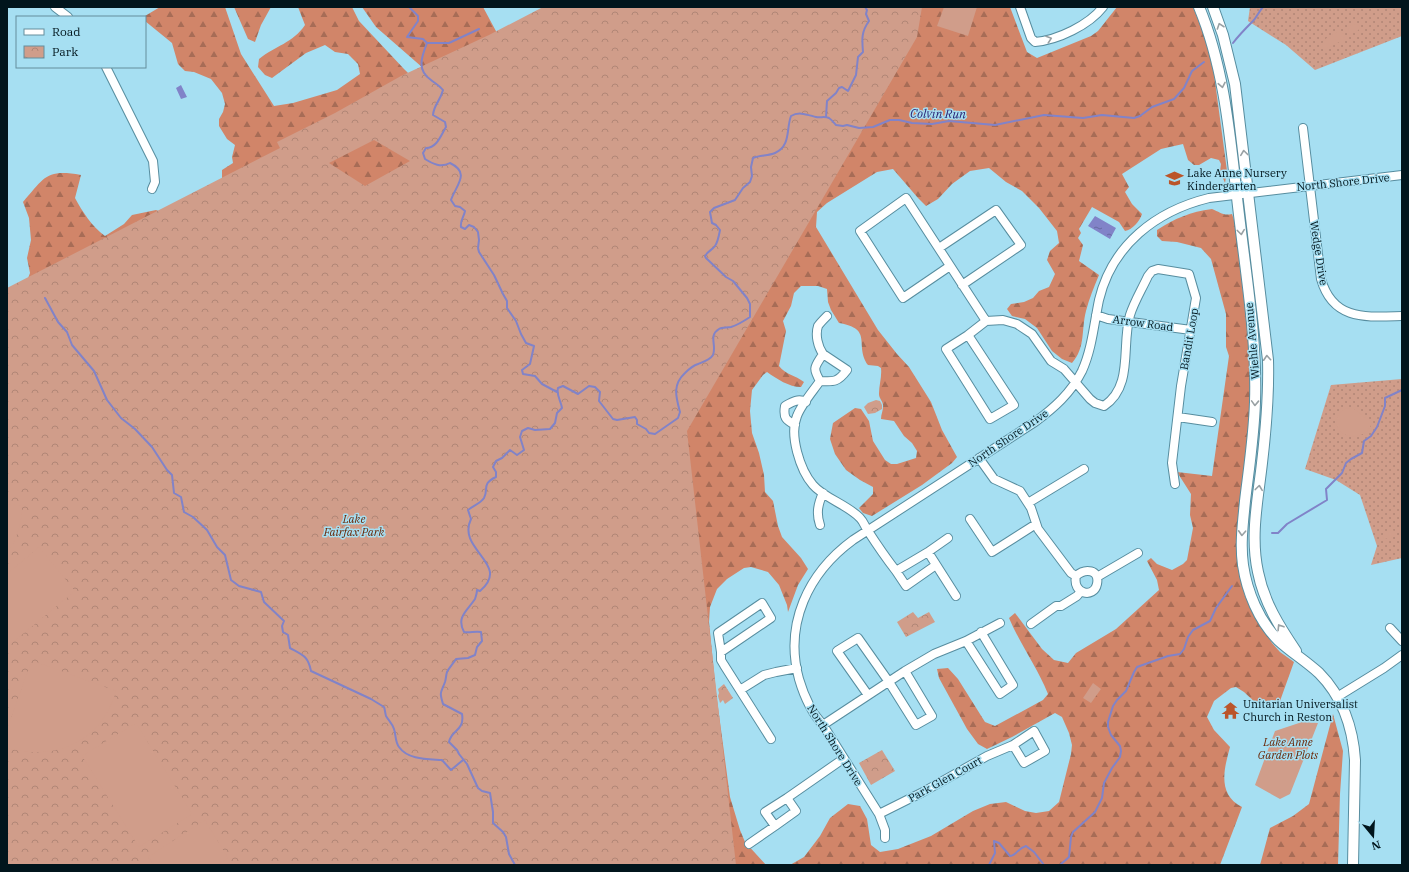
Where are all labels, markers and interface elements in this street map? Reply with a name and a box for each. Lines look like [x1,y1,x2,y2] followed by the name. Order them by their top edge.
[16,16,146,68] legend
[1216,23,1224,30] one-way arrow
[52,24,81,39] text: Road
[1046,35,1053,43] one-way arrow
[52,44,78,59] text: Park
[1217,81,1225,88] one-way arrow
[910,106,966,121] water label: Colvin Run
[1239,150,1248,156] one-way arrow
[1187,166,1287,193] place label: Lake Anne Nursery Kindergarten
[1164,169,1184,189] school or university icon: Lake Anne Nursery Kindergarten
[1296,170,1390,194] street label: North Shore Drive
[1307,220,1331,286] street label: Wedge Drive
[1236,229,1245,235] one-way arrow
[1242,302,1262,380] street label: Wiehle Avenue
[1177,307,1201,371] street label: Bandit Loop
[1112,312,1174,334] street label: Arrow Road
[1263,355,1272,361] one-way arrow
[1251,400,1260,406] one-way arrow
[965,406,1051,470] street label: North Shore Drive
[1254,485,1263,491] one-way arrow
[323,512,384,539] park label: Lake Fairfax Park
[1238,530,1247,536] one-way arrow
[1278,624,1285,631] one-way arrow
[1243,697,1358,724] place label: Unitarian Universalist Church in Reston
[1220,700,1240,720] temple icon: Unitarian Universalist Church in Reston
[804,702,866,788] street label: North Shore Drive
[1258,735,1319,762] park label: Lake Anne Garden Plots
[906,753,984,805] street label: Park Glen Court
[1353,816,1393,856] north arrow
[1370,838,1382,854] text: N

